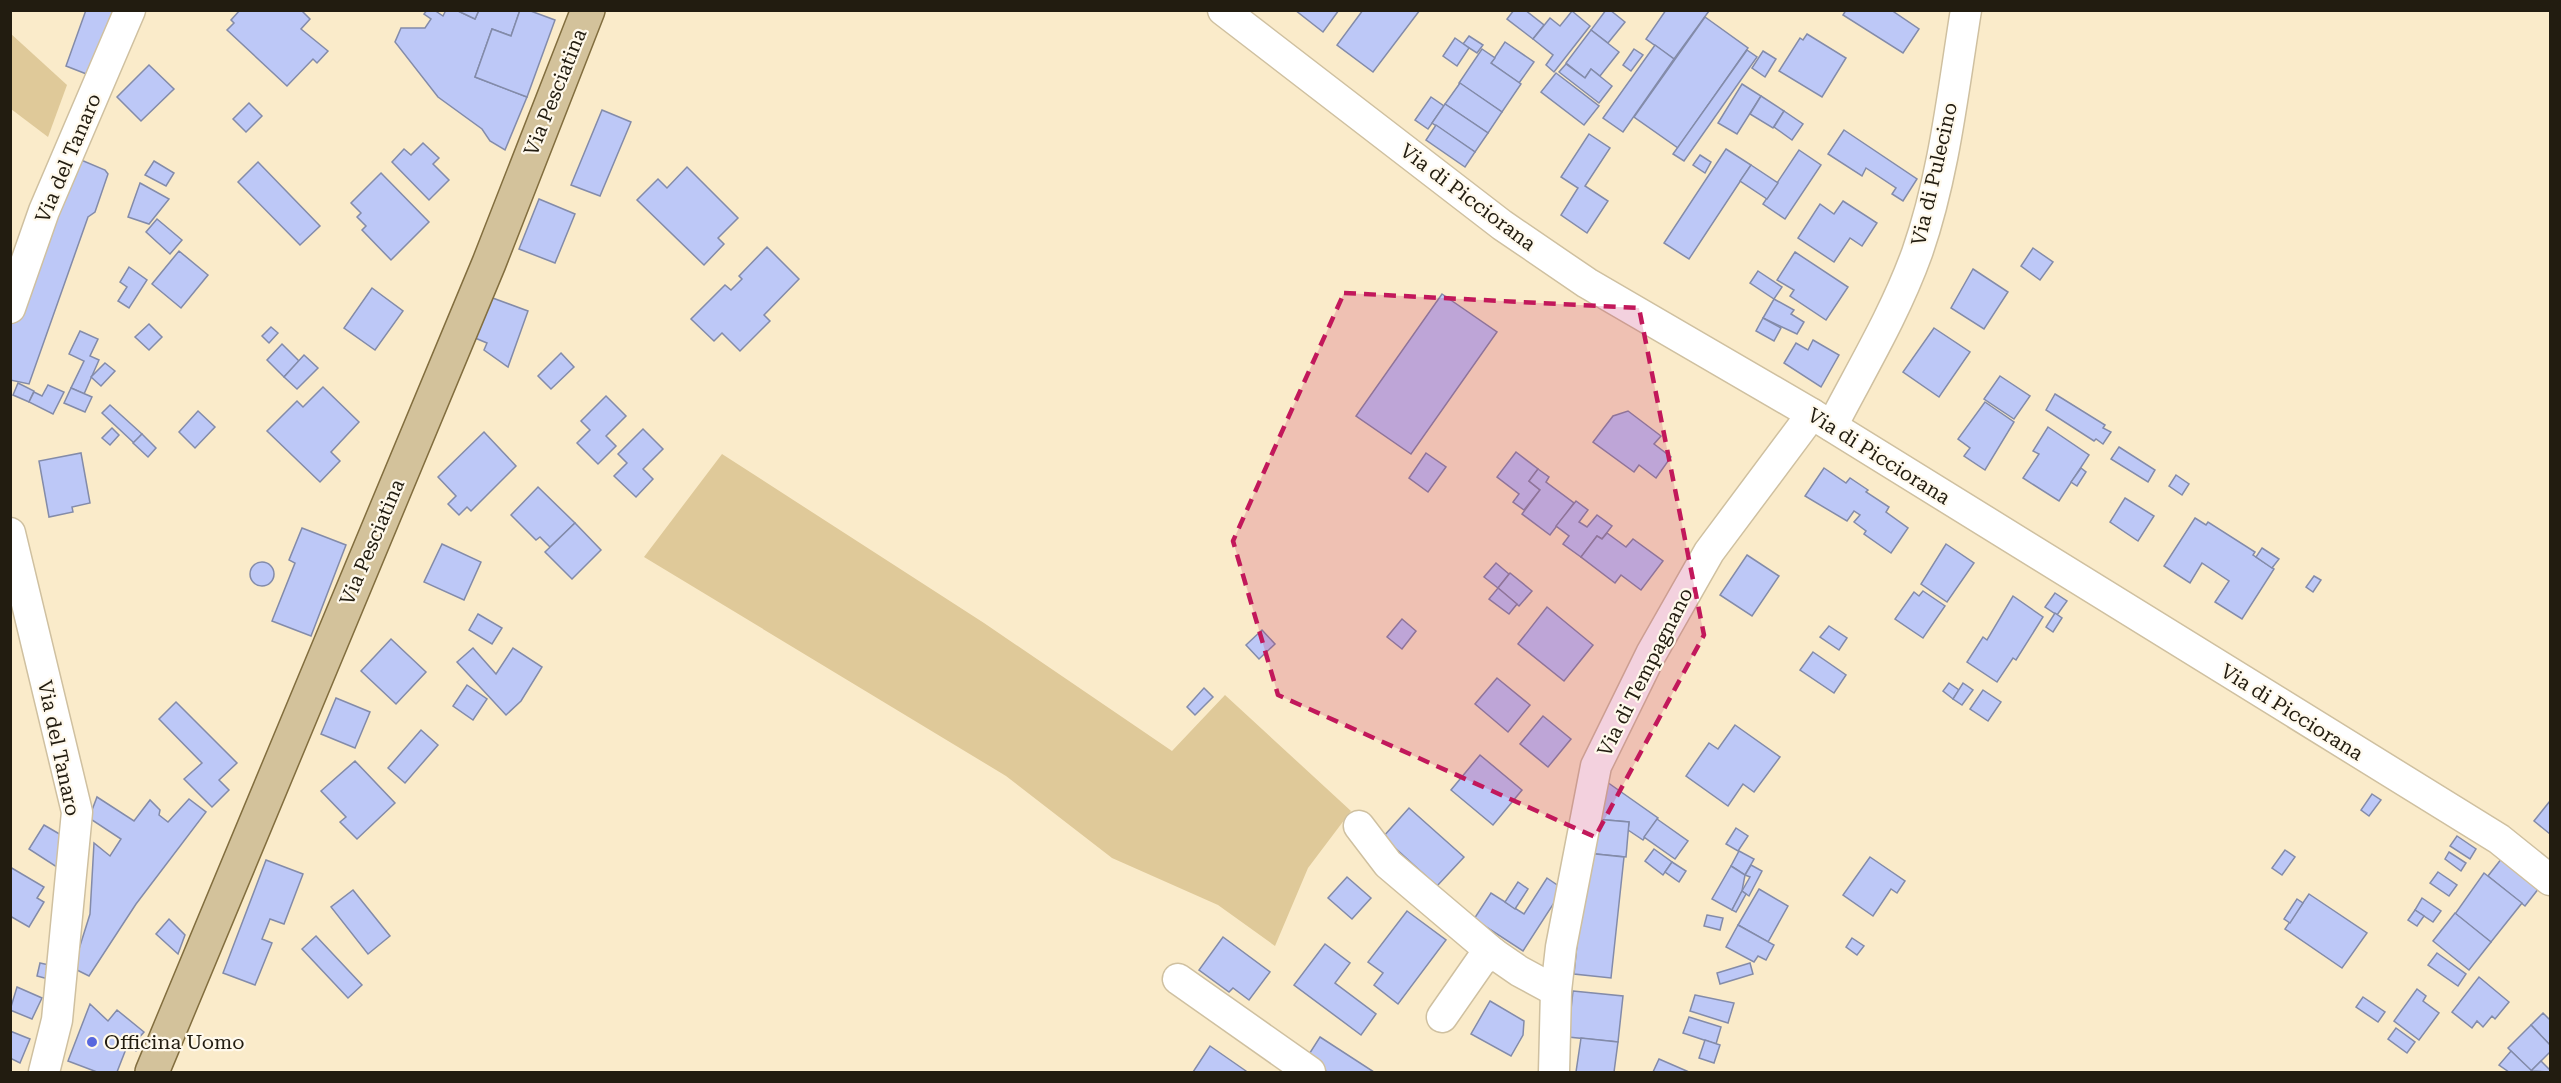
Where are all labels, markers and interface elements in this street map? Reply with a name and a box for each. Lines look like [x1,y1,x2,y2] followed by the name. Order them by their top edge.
[519,25,591,159] street label: Via Pesciatina
[30,90,106,226] street label: Via del Tanaro
[1906,100,1962,248] street label: Via di Pulecino
[1396,138,1541,256] street label: Via di Picciorana
[1803,403,1955,510] street label: Via di Picciorana
[335,475,409,609] street label: Via Pesciatina
[1592,584,1698,760] street label: Via di Tempagnano
[2216,659,2368,766] street label: Via di Picciorana
[33,678,85,818] street label: Via del Tanaro
[104,1030,245,1054] place label: Officina Uomo
[85,1035,99,1049] marker: Officina Uomo

